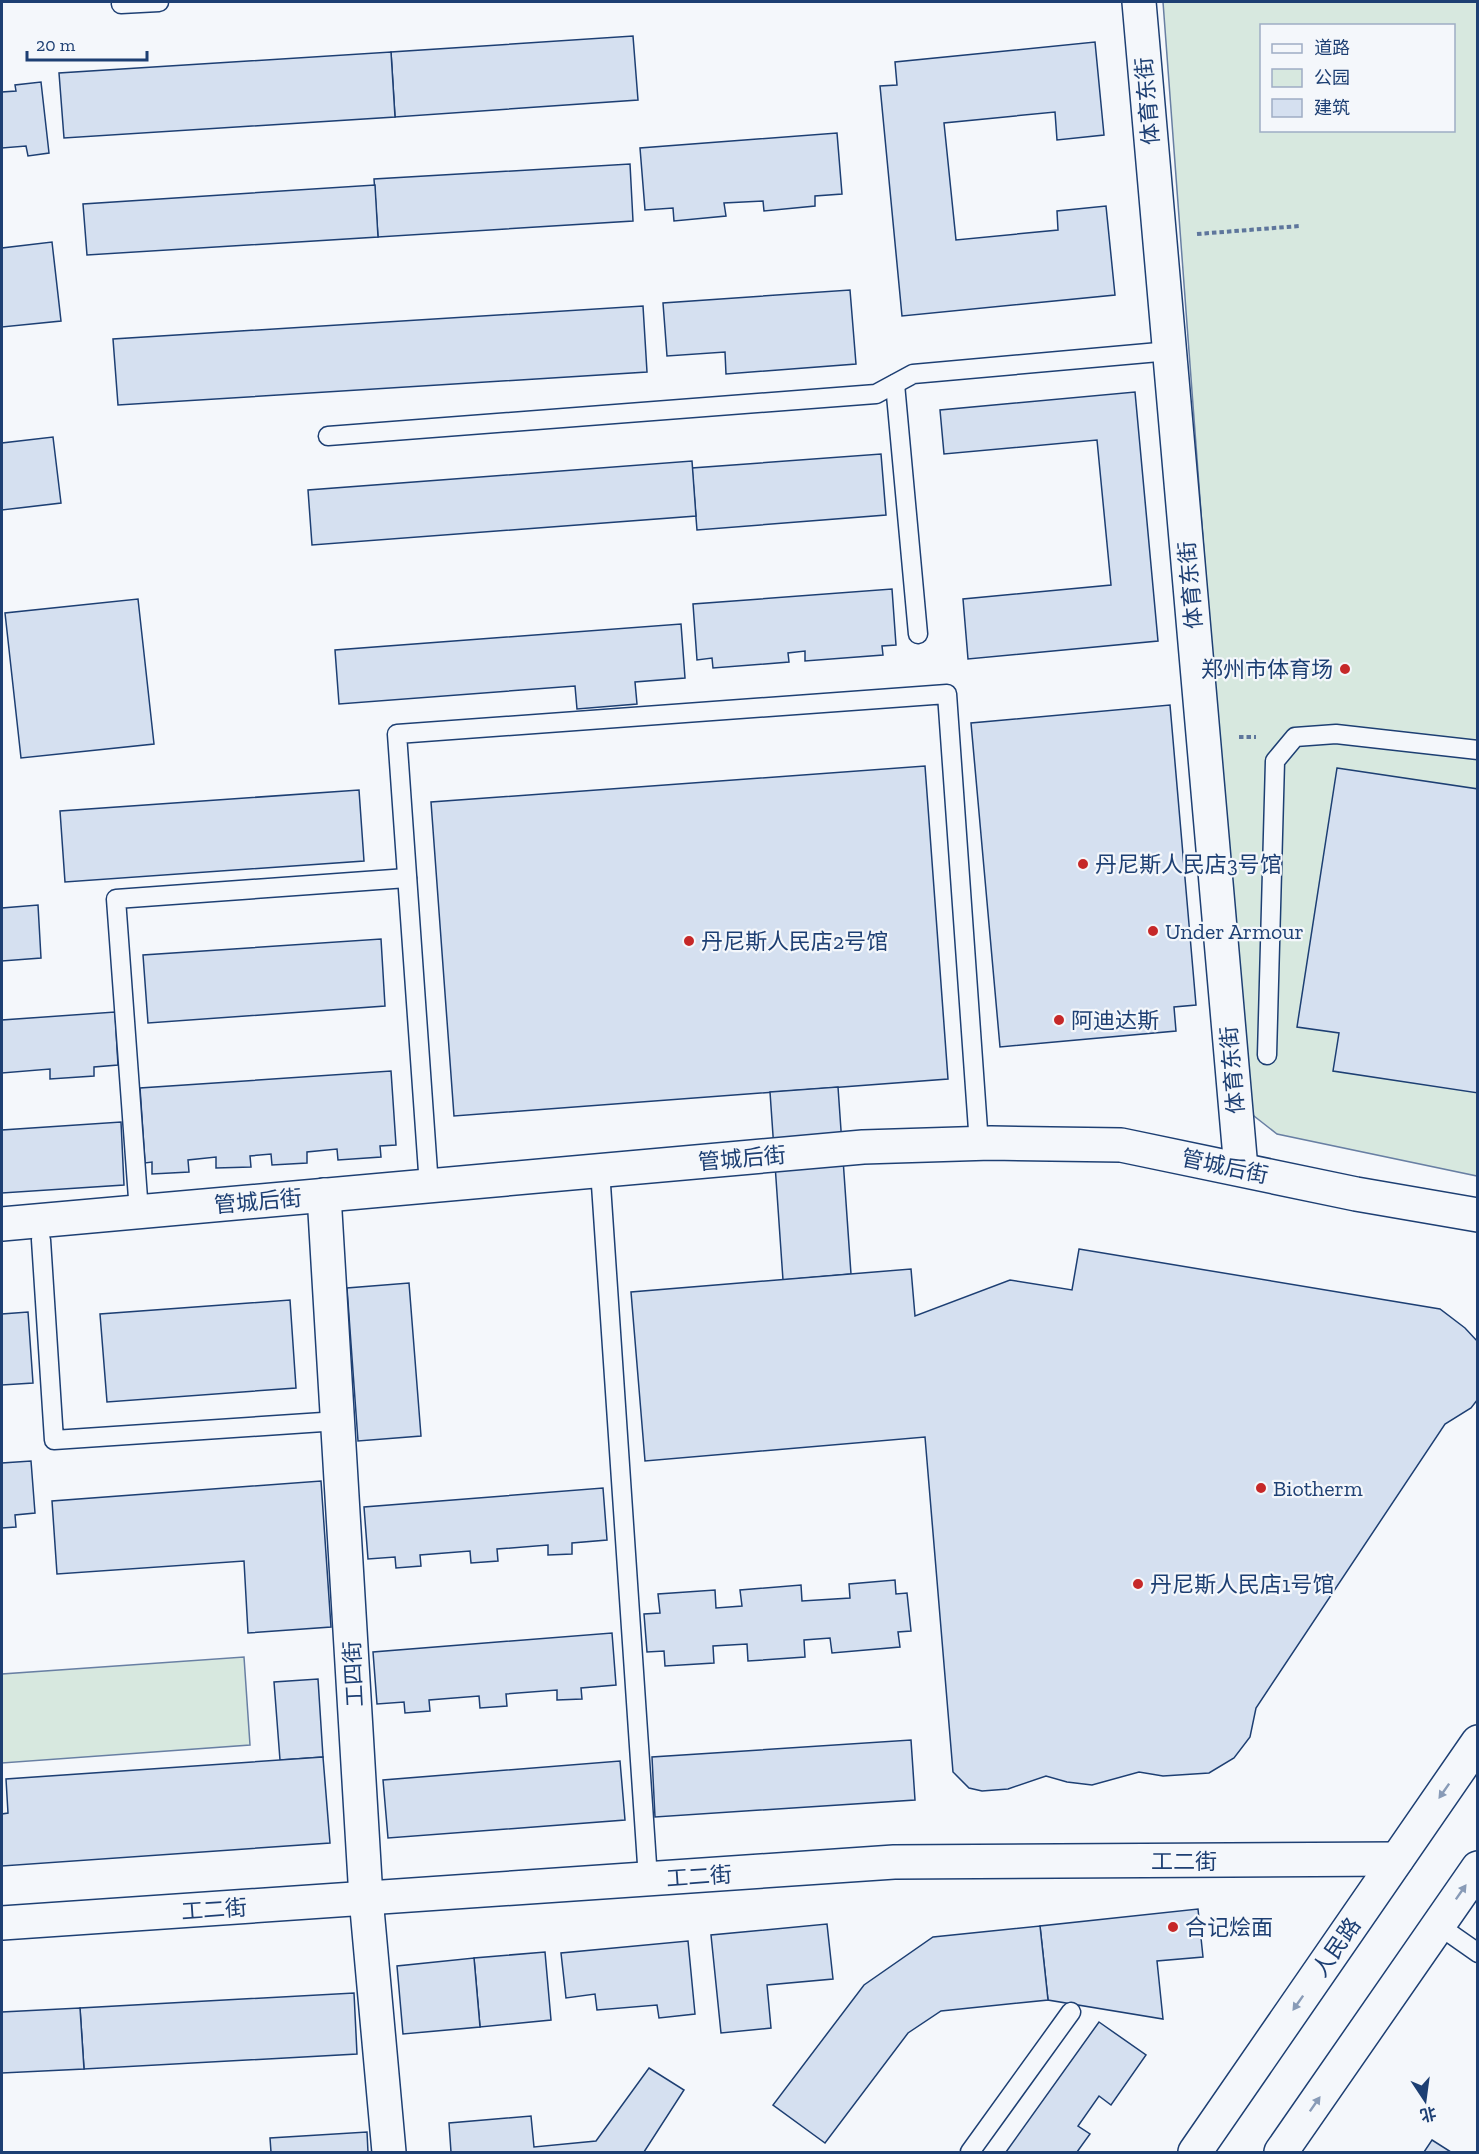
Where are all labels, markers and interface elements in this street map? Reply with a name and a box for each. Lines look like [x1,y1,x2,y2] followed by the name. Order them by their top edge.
[27,24,147,62] scale bar
[1260,24,1455,132] legend
[36,34,76,56] text: 20 m
[1314,37,1350,59] text: 道路
[1130,56,1165,146] street label: 体育东街
[1314,67,1350,89] text: 公园
[1314,97,1350,119] text: 建筑
[1173,540,1208,630] street label: 体育东街
[1201,656,1333,683] place label: 郑州市体育场
[1338,662,1352,676] marker: 郑州市体育场
[1095,851,1282,878] place label: 丹尼斯人民店3号馆
[1076,857,1090,871] marker: 丹尼斯人民店3号馆
[1165,918,1304,945] place label: Under Armour
[1146,924,1160,938] marker: Under Armour
[701,928,888,955] place label: 丹尼斯人民店2号馆
[682,934,696,948] marker: 丹尼斯人民店2号馆
[1071,1007,1159,1034] place label: 阿迪达斯
[1052,1013,1066,1027] marker: 阿迪达斯
[1215,1025,1250,1115] street label: 体育东街
[697,1141,787,1176] street label: 管城后街
[1179,1144,1271,1189] street label: 管城后街
[213,1184,303,1219] street label: 管城后街
[1273,1475,1363,1502] place label: Biotherm
[1254,1481,1268,1495] marker: Biotherm
[1150,1571,1334,1598] place label: 丹尼斯人民店1号馆
[1131,1577,1145,1591] marker: 丹尼斯人民店1号馆
[338,1640,369,1708] street label: 工四街
[1438,1782,1450,1798] one-way arrow
[1151,1848,1217,1875] street label: 工二街
[665,1861,733,1892] street label: 工二街
[1455,1884,1467,1900] one-way arrow
[180,1894,248,1925] street label: 工二街
[1306,1913,1366,1982] street label: 人民路
[1185,1914,1273,1941] place label: 合记烩面
[1166,1920,1180,1934] marker: 合记烩面
[1293,1995,1304,2011] one-way arrow
[1395,2070,1455,2130] north arrow
[1309,2097,1321,2113] one-way arrow
[1418,2103,1438,2125] text: 北

